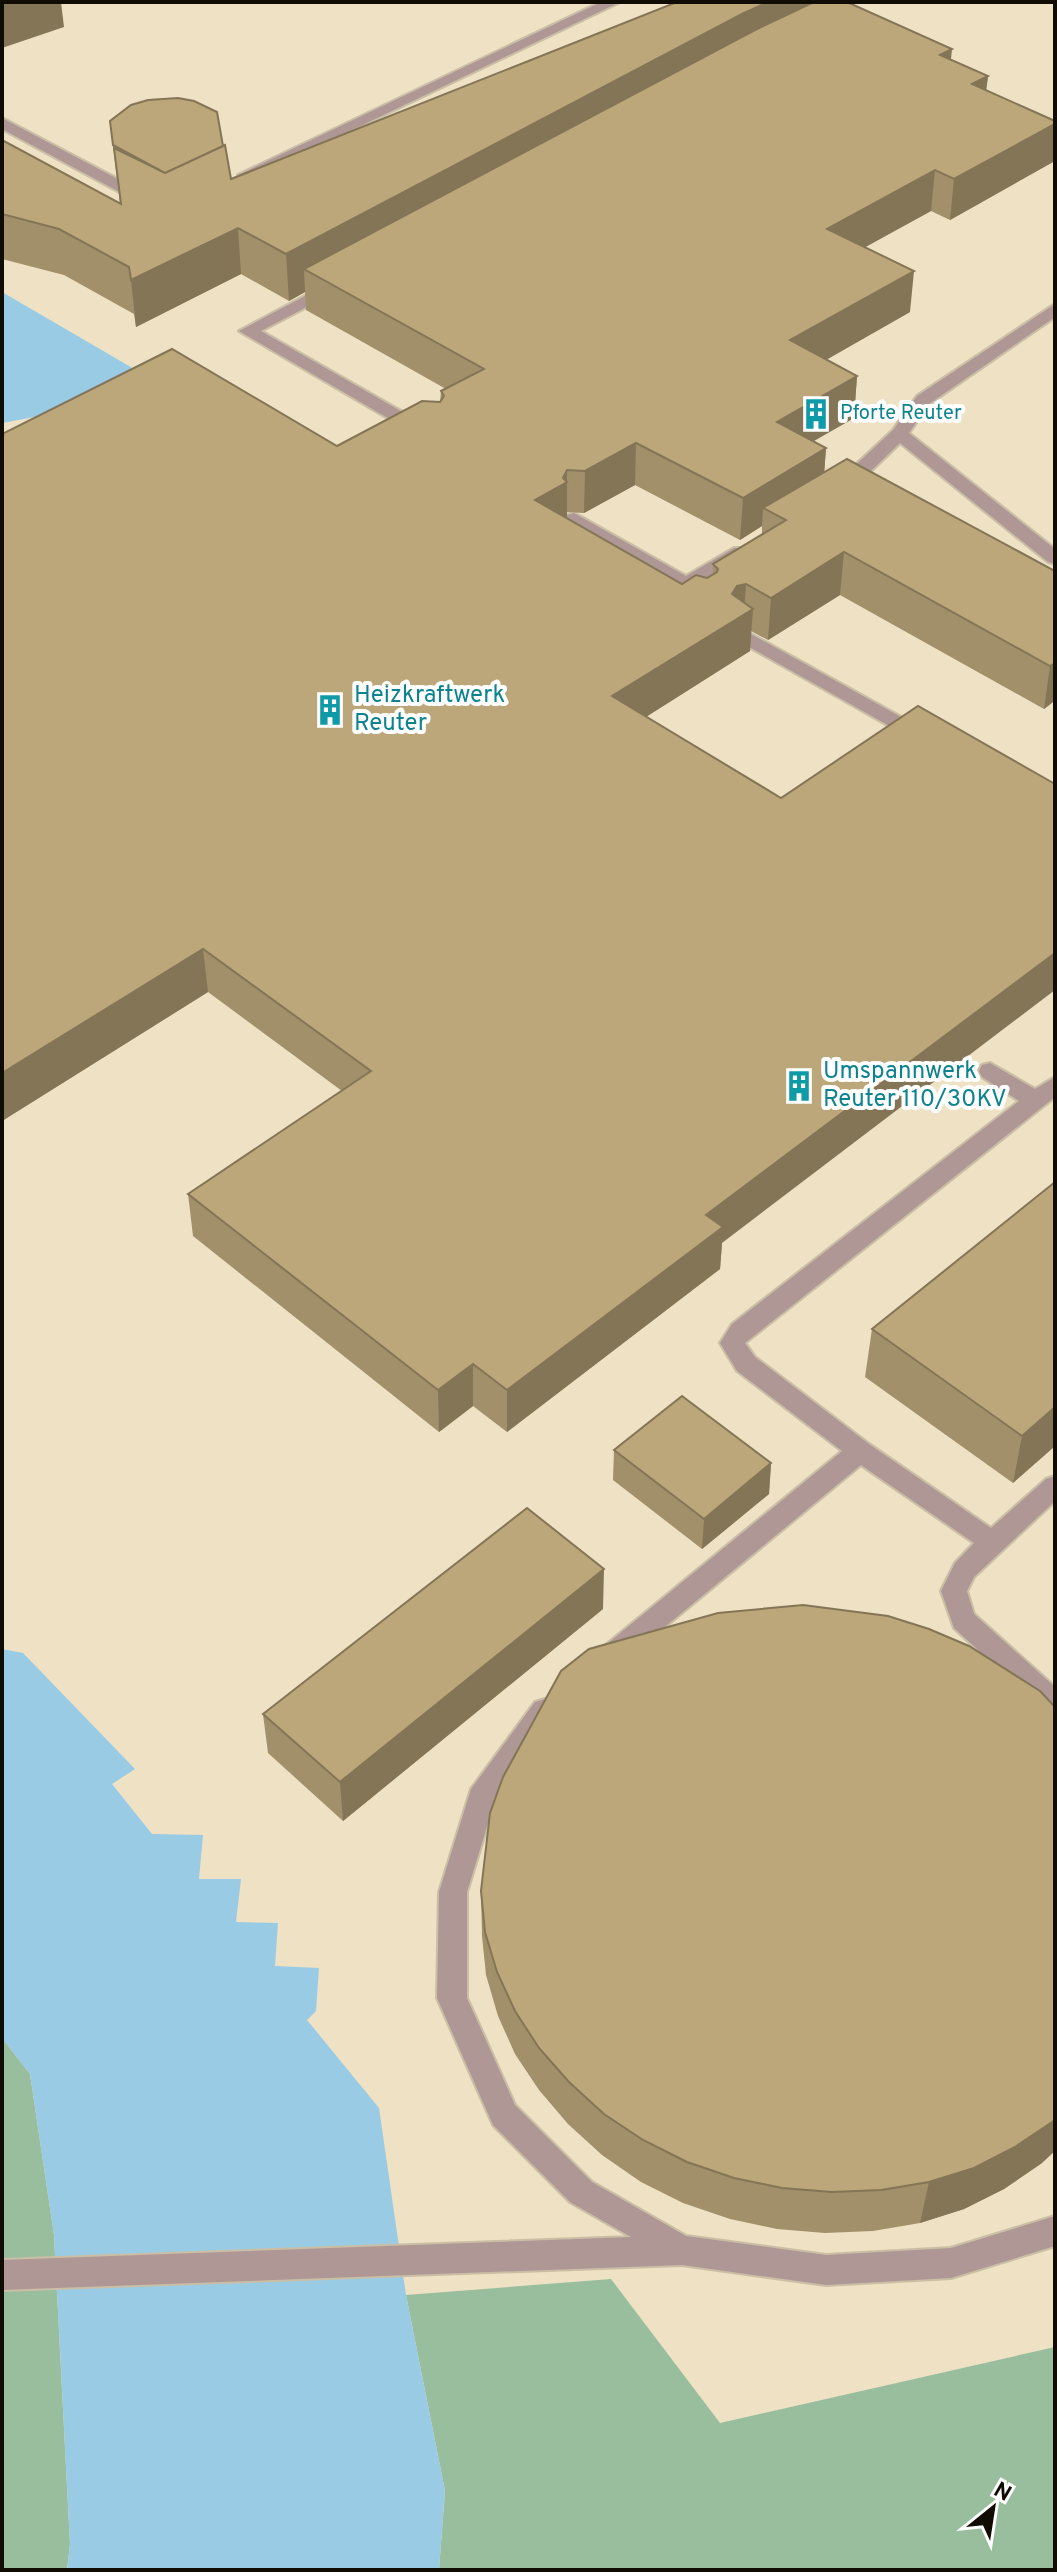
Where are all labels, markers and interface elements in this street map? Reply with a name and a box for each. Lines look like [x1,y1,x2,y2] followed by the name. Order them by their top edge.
[799,397,833,431] building icon: Pforte Reuter
[840,401,962,427] place label: Pforte Reuter
[354,681,505,739] place label: Heizkraftwerk Reuter
[313,693,347,727] building icon: Heizkraftwerk Reuter
[823,1057,1007,1115] place label: Umspannwerk Reuter 110/30KV
[782,1069,816,1103] building icon: Umspannwerk Reuter 110/30KV
[953,2468,1033,2548] north arrow
[988,2477,1015,2508] text: N

